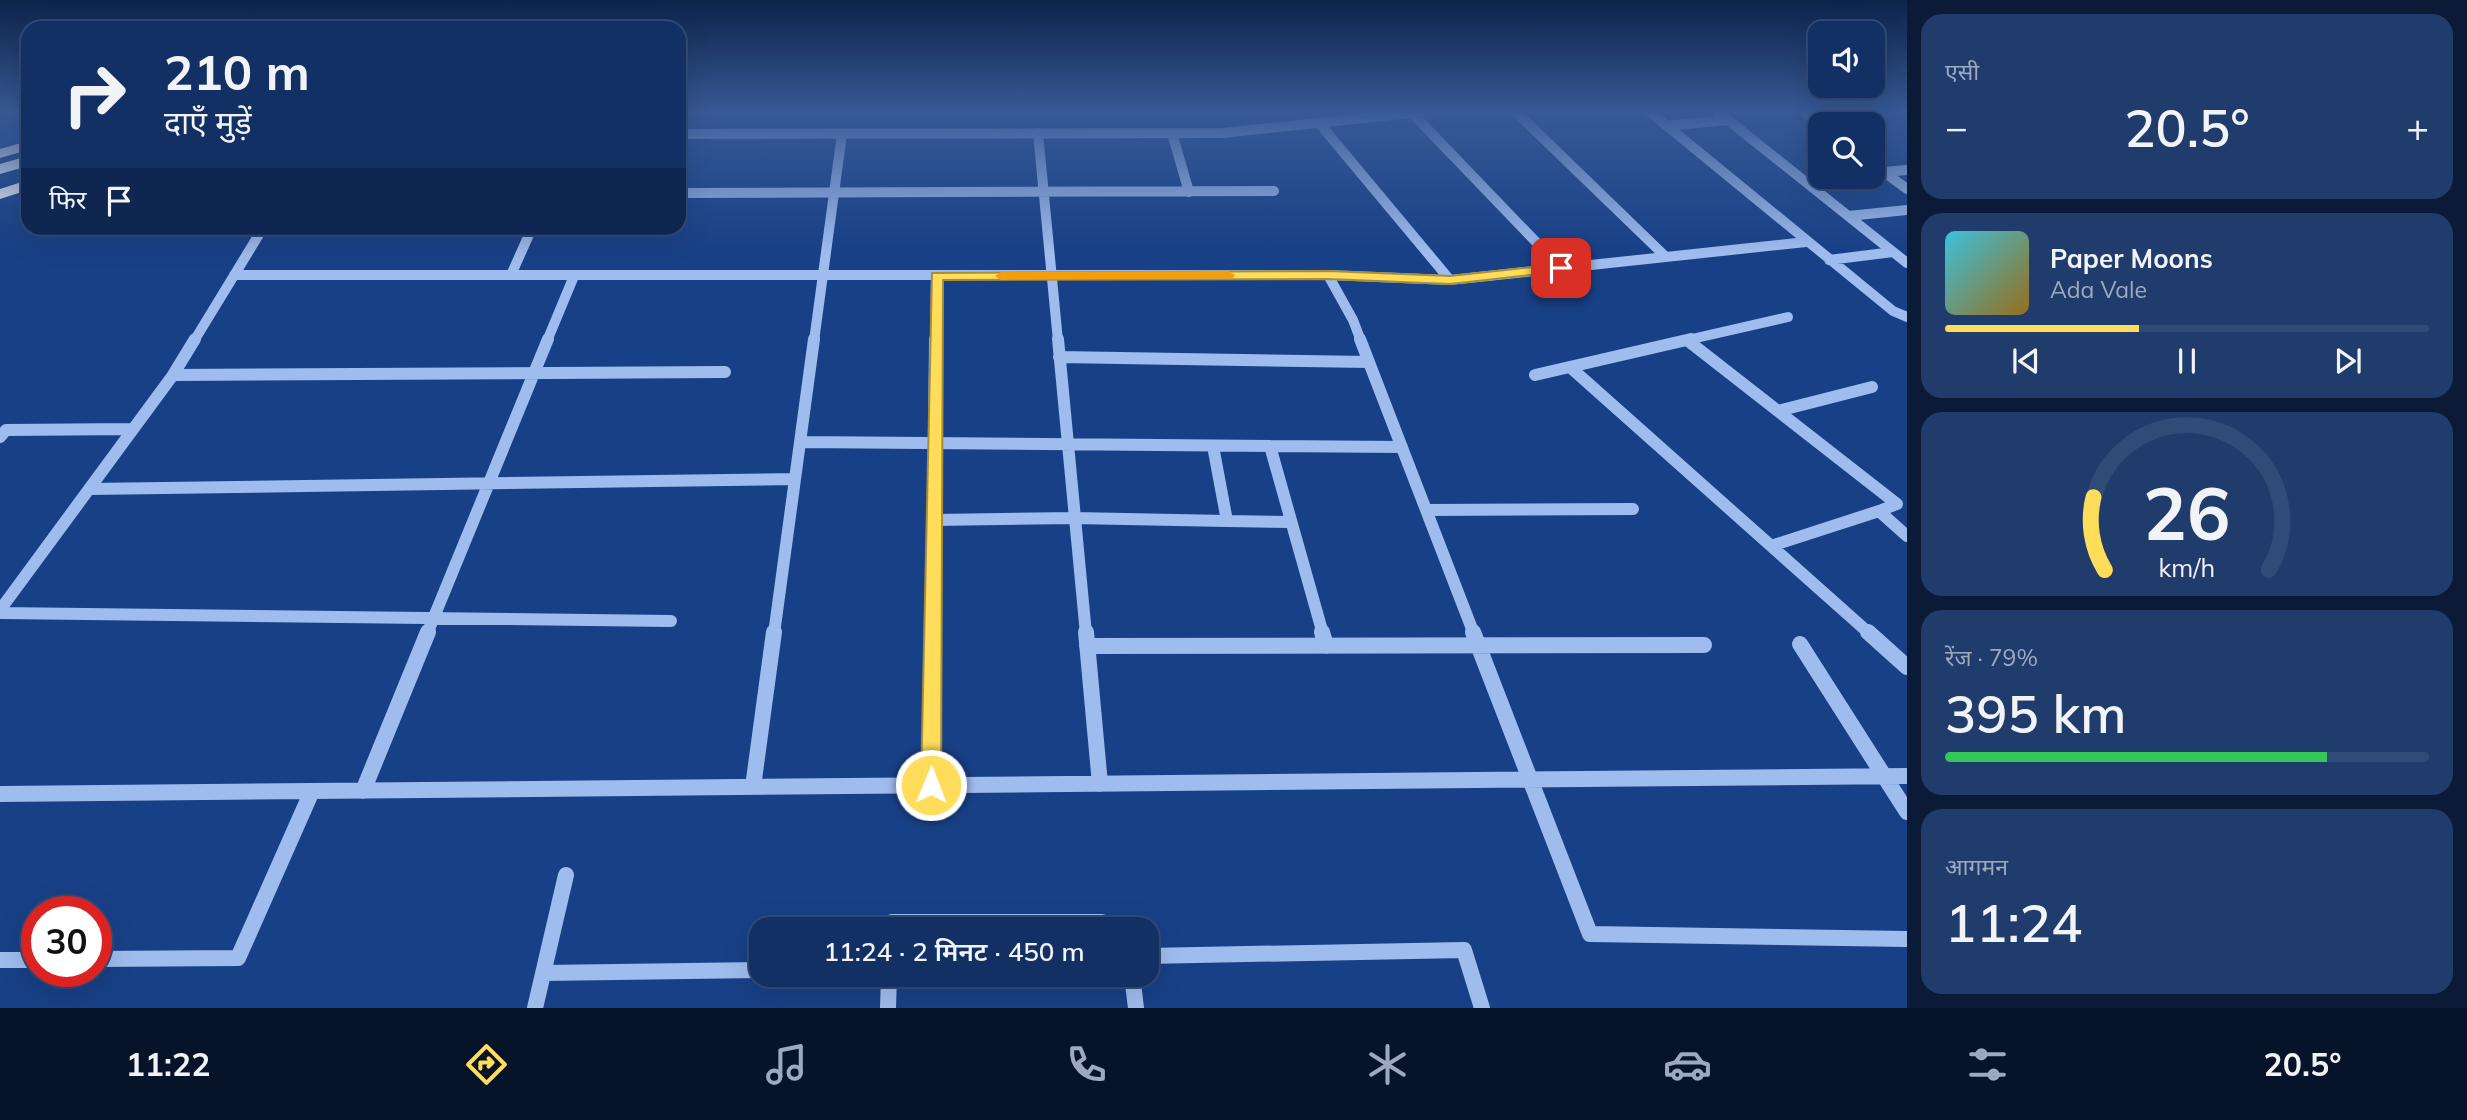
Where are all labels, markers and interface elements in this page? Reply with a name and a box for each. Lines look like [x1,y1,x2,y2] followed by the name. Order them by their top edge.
[1808,21,1885,189] map controls
[1808,21,1885,98] button: sound
[164,41,310,102] text: 210 m
[49,49,140,140] icon: right
[1945,57,1979,86] text: एसी
[2124,95,2250,160] text: 20.5°
[164,102,252,142] text: दाएँ मुड़ें
[1945,103,1968,151] text: −
[2406,103,2429,151] text: +
[1808,112,1885,189] button: search
[100,182,138,220] icon: arrive
[49,183,86,216] text: फिर
[1531,238,1591,298] pin
[2050,242,2213,275] text: Paper Moons
[1542,249,1580,287] icon: arrive
[2050,275,2147,304] text: Ada Vale
[2007,342,2045,380] icon: previous
[2168,342,2206,380] icon: pause
[2329,342,2367,380] icon: next
[2143,467,2231,558] text: 26
[2159,552,2215,583] text: km/h
[1945,643,2038,672] text: रेंज · 79%
[1945,681,2126,746] text: 395 km
[894,748,968,822] position arrow
[1945,852,2008,881] text: आगमन
[1945,890,2082,955] text: 11:24
[21,896,112,987] speed limit sign: 30
[824,935,1084,968] text: 11:24 · 2 मिनट · 450 m
[462,1040,511,1089] icon: directions
[762,1040,811,1089] icon: music
[1062,1040,1111,1089] icon: phone
[1363,1040,1412,1089] icon: climate
[1663,1040,1712,1089] icon: car
[1963,1040,2012,1089] icon: filters
[126,1044,210,1084] text: 11:22
[2264,1044,2341,1084] text: 20.5°

